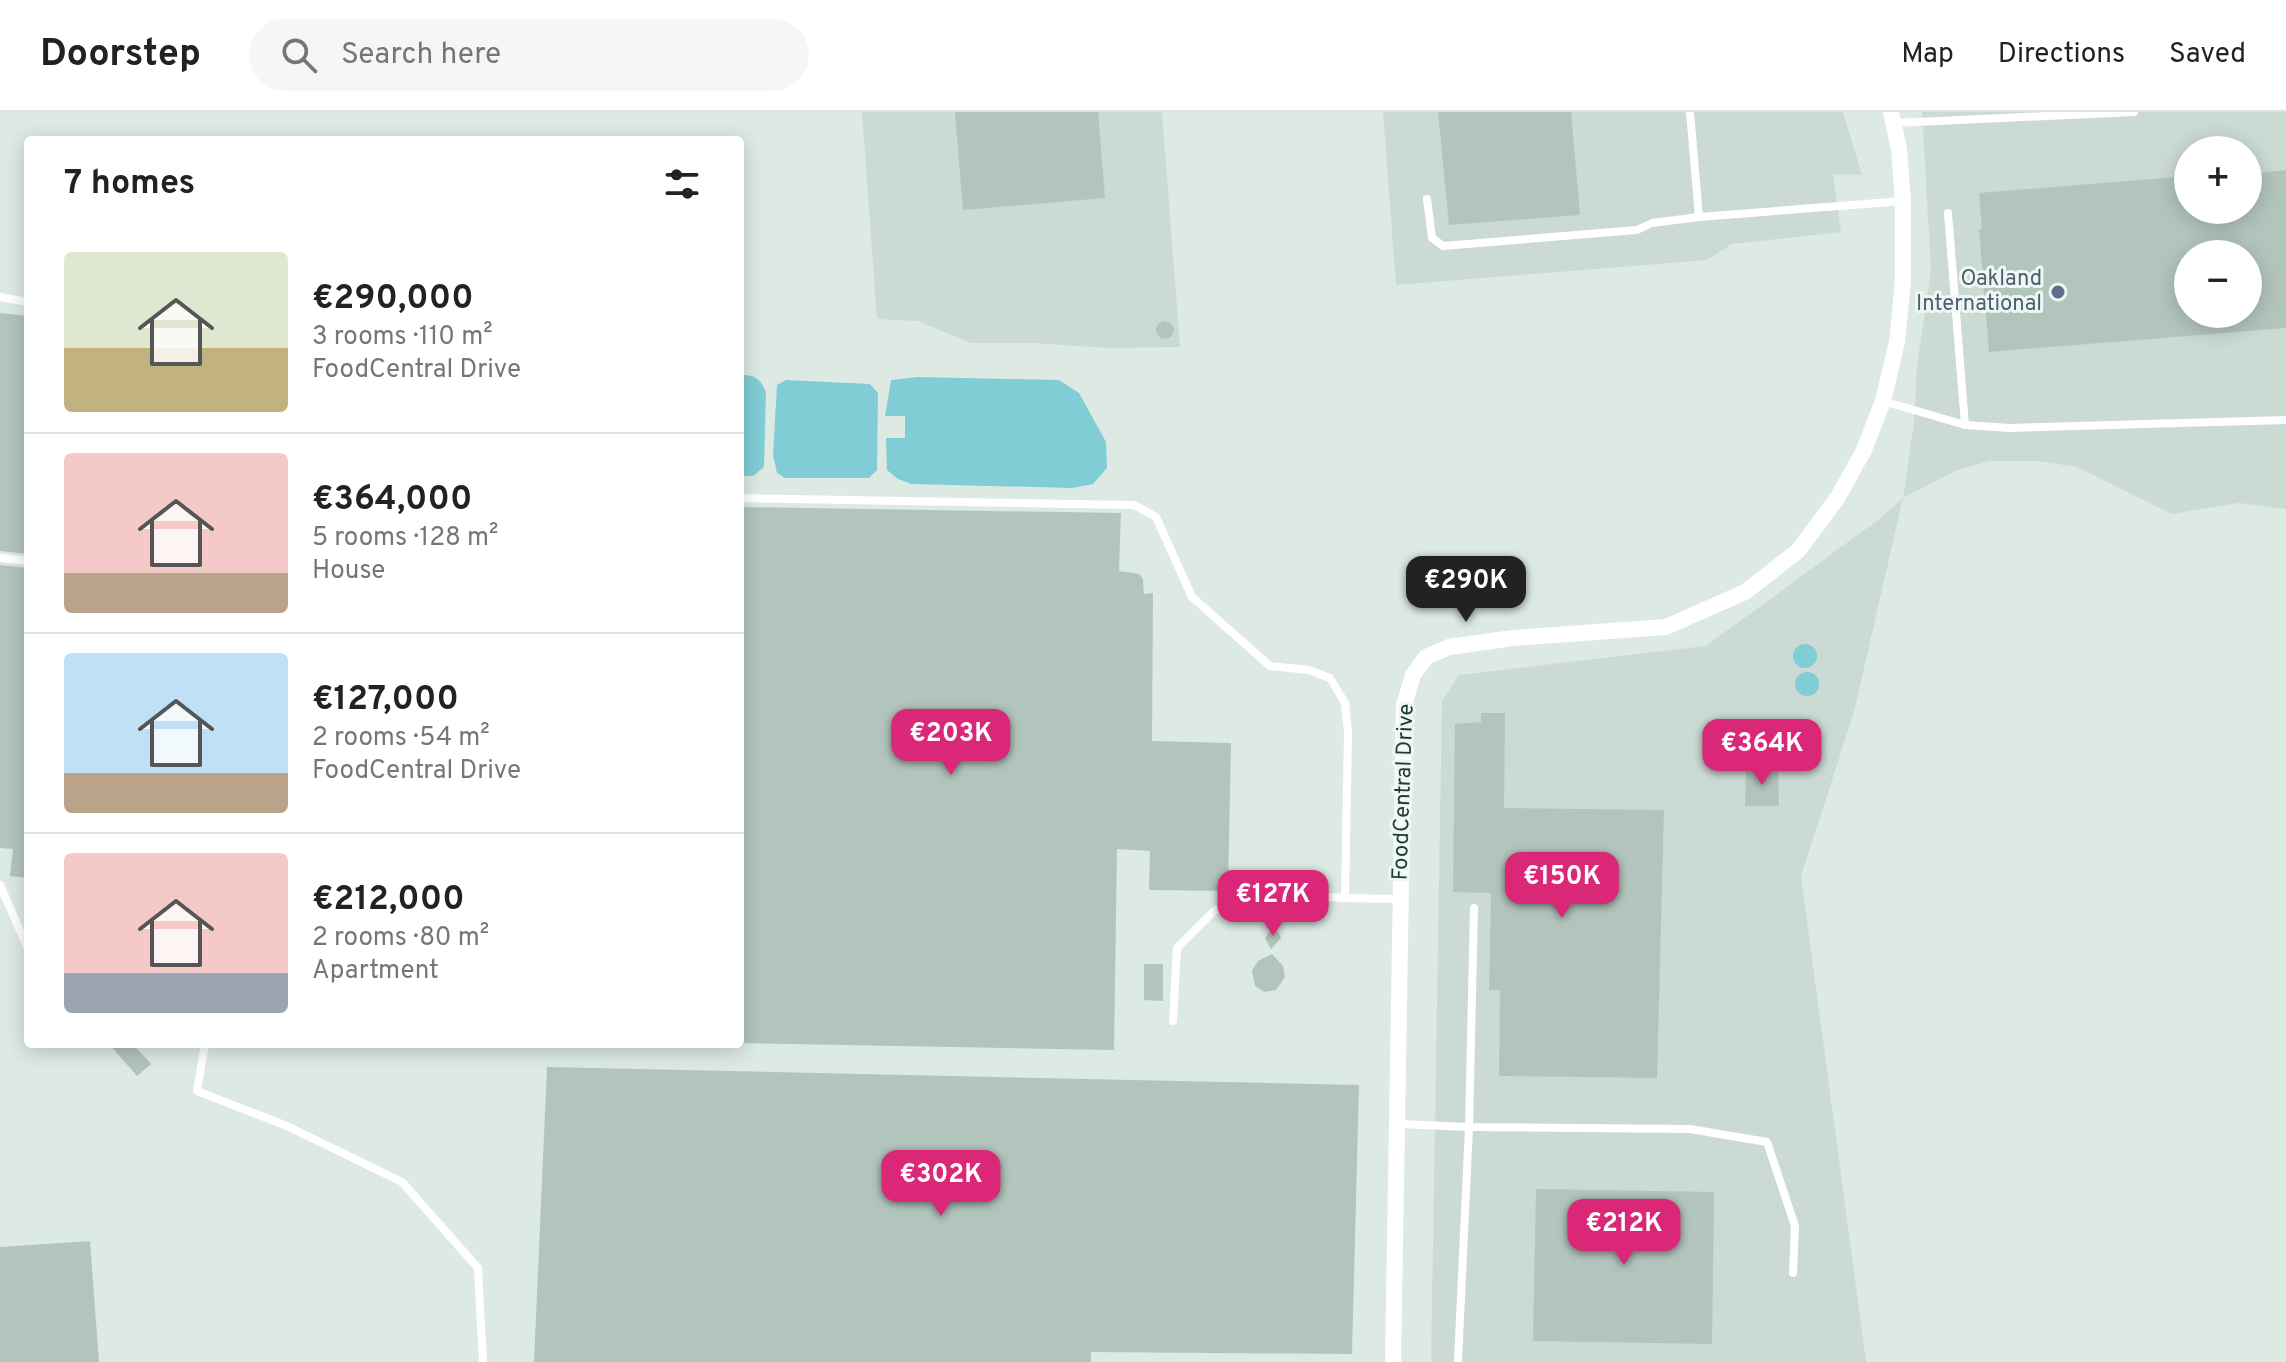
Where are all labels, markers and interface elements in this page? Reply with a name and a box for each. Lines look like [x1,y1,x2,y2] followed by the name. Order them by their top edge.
[249,19,809,91] search box
[40,31,201,80] text: Doorstep
[277,33,321,77] icon: search
[341,37,501,74] text: Search here
[1901,37,1954,73] text: Map
[1998,37,2125,73] text: Directions
[2169,37,2246,73] text: Saved
[2174,136,2262,328] map controls
[2174,136,2262,224] button: +
[660,162,704,206] icon: filters
[64,163,195,206] text: 7 homes
[2174,240,2262,328] button: −
[1916,266,2042,318] place label: Oakland International
[312,278,474,321] text: €290,000
[2049,283,2067,301] marker: Oakland International
[128,284,224,380] icon: home
[312,321,493,354] text: 3 rooms · 110 m²
[312,354,521,387] text: FoodCentral Drive
[312,479,472,522] text: €364,000
[128,485,224,581] icon: home
[312,522,499,555] text: 5 rooms · 128 m²
[312,555,385,588] text: House
[1410,556,1522,624] pin: €290K
[1424,565,1508,598] text: €290K
[312,679,459,722] text: €127,000
[128,685,224,781] icon: home
[1387,703,1421,881] street label: FoodCentral Drive
[895,709,1007,777] pin: €203K
[909,718,993,751] text: €203K
[1706,719,1818,787] pin: €364K
[312,722,490,755] text: 2 rooms · 54 m²
[1720,728,1804,761] text: €364K
[312,755,521,788] text: FoodCentral Drive
[1506,852,1618,920] pin: €150K
[1523,861,1601,894] text: €150K
[1217,870,1329,938] pin: €127K
[312,879,465,922] text: €212,000
[1236,879,1310,912] text: €127K
[128,885,224,981] icon: home
[312,922,489,955] text: 2 rooms · 80 m²
[312,955,439,988] text: Apartment
[885,1150,997,1218] pin: €302K
[899,1159,983,1192] text: €302K
[1568,1199,1680,1267] pin: €212K
[1585,1208,1663,1241] text: €212K

